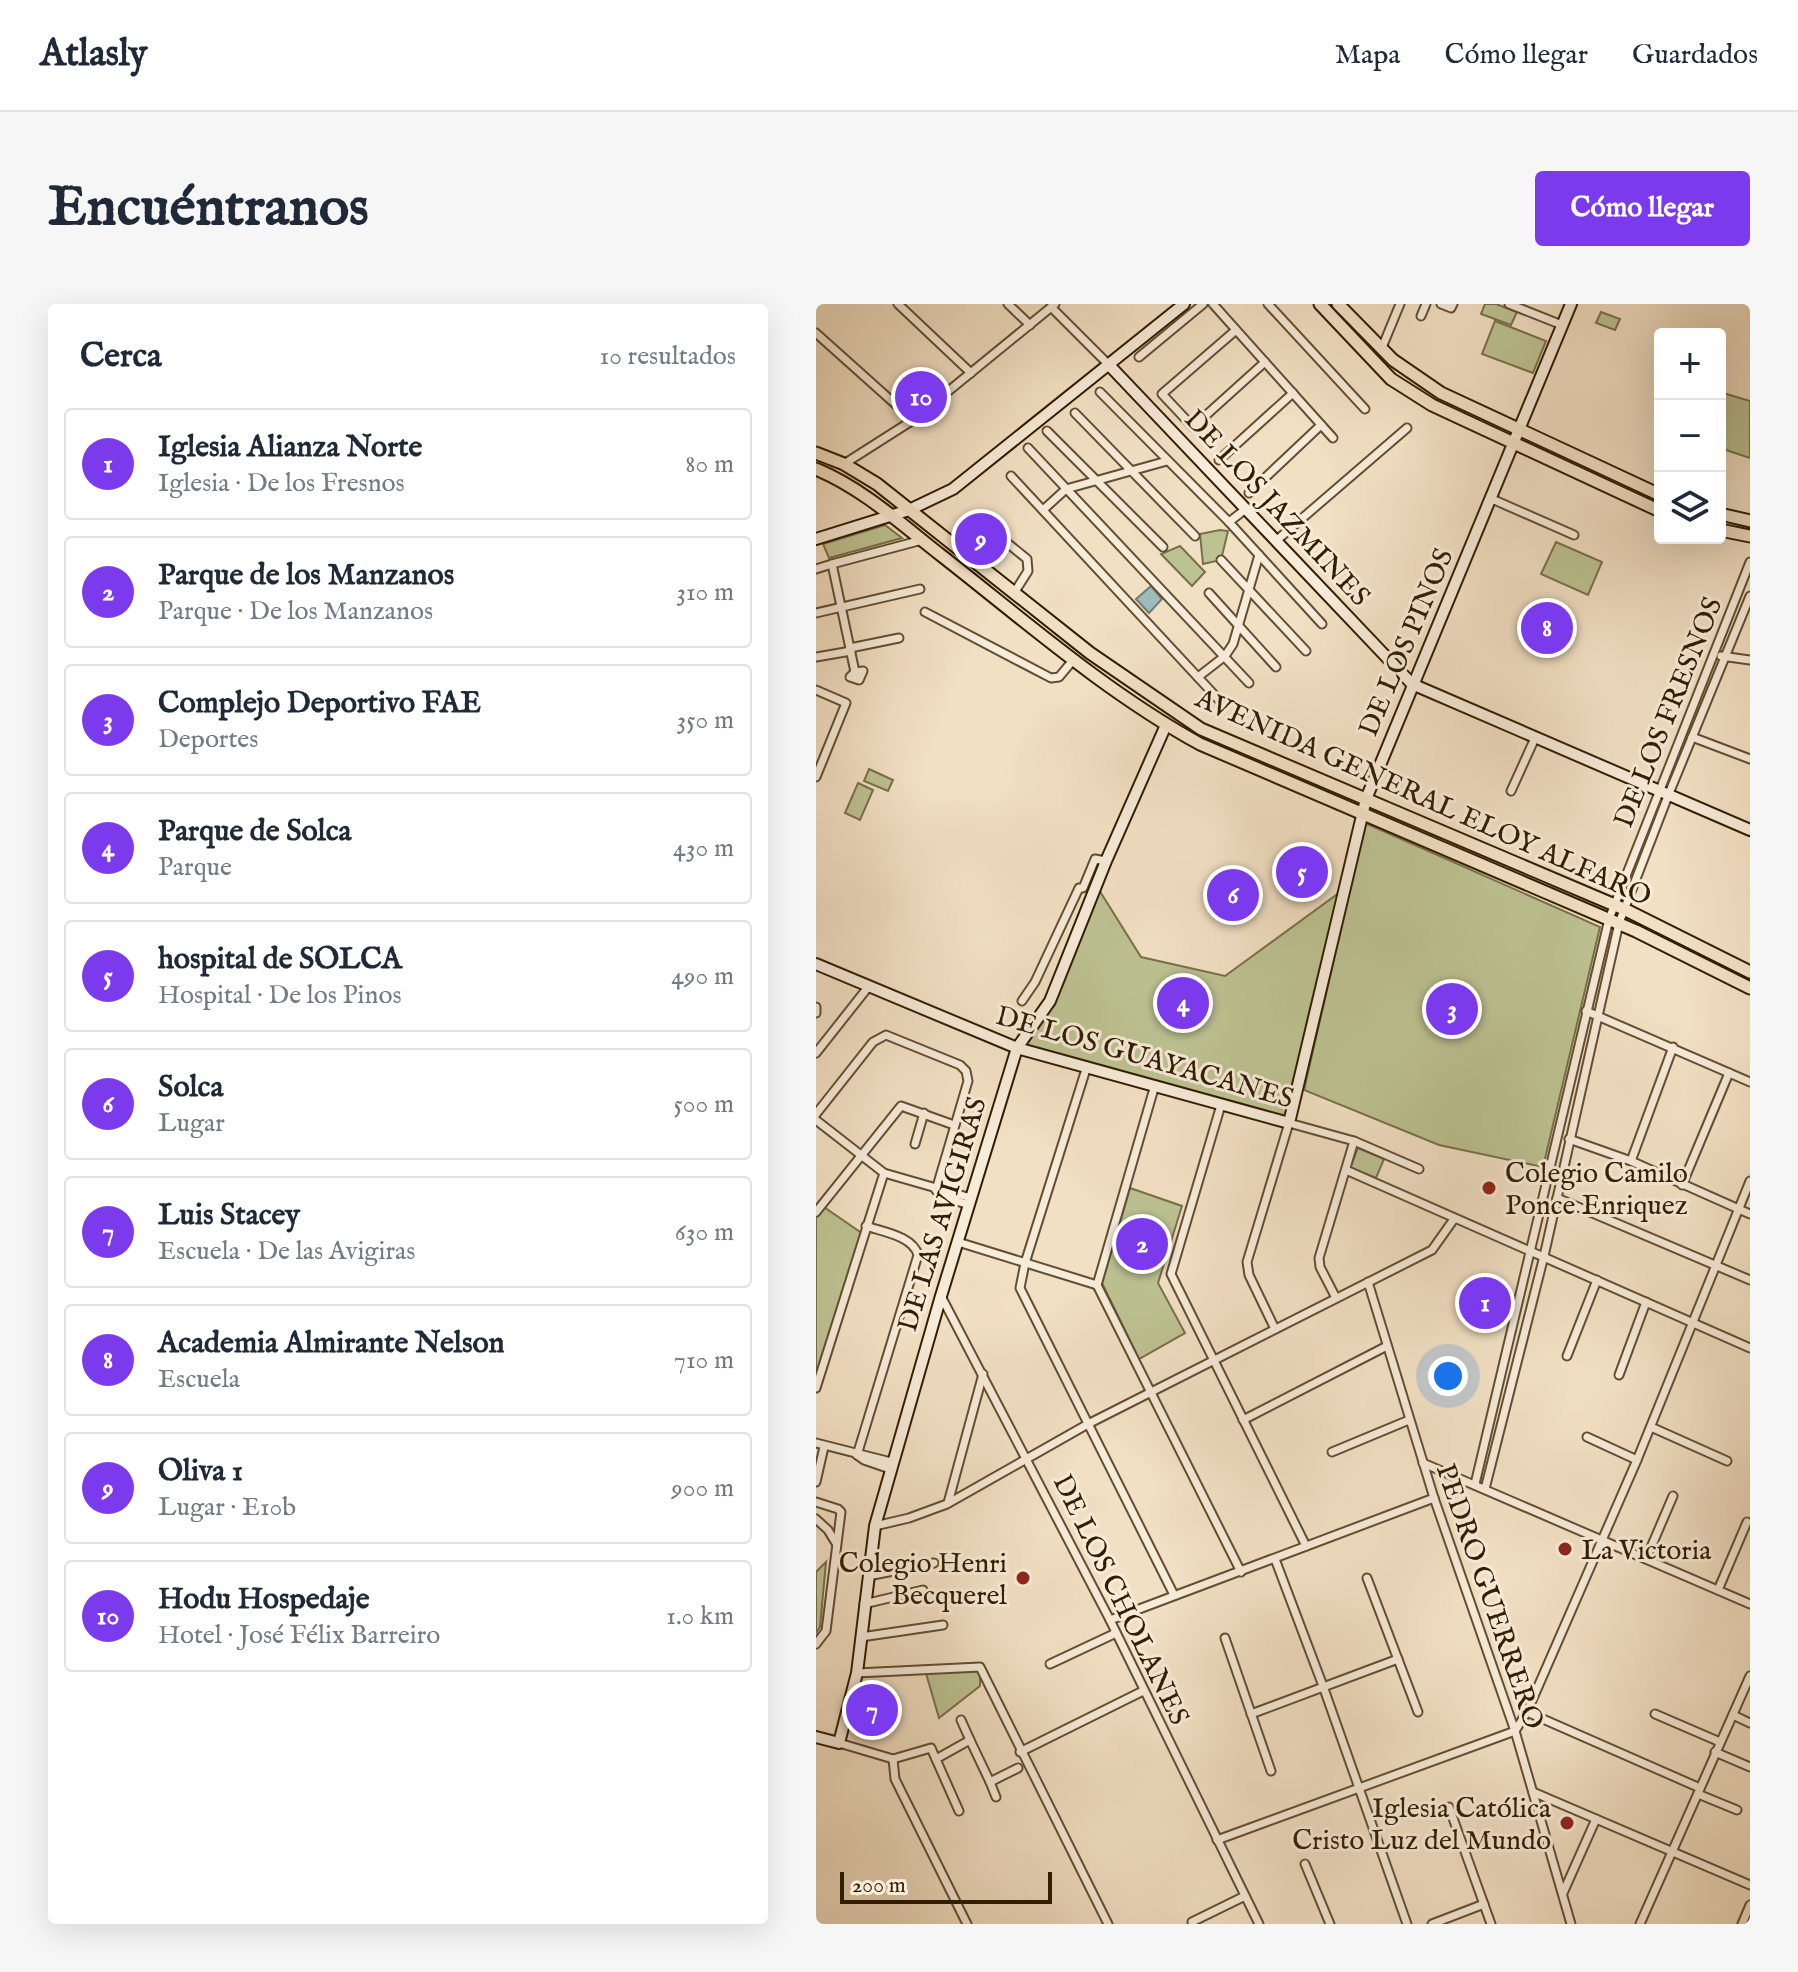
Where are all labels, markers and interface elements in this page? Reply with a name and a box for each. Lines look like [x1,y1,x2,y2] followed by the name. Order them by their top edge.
[40,31,148,79] text: Atlasly
[1335,38,1400,73] text: Mapa
[1444,38,1588,73] text: Cómo llegar
[1632,38,1758,73] text: Guardados
[1535,171,1750,246] button: Cómo llegar
[48,173,369,244] text: Encuéntranos
[1654,328,1726,544] map controls
[1654,328,1726,400] button: +
[80,335,162,378] text: Cerca
[600,340,736,373] text: 10 resultados
[895,367,947,427] pin: 10
[1654,400,1726,472] button: −
[1176,403,1377,615] street label: DE LOS JAZMINES
[158,429,422,467] text: Iglesia Alianza Norte
[103,448,113,481] text: 1
[685,448,734,481] text: 80 m
[158,467,405,500] text: Iglesia · De los Fresnos
[1654,472,1726,544] button: layers
[955,509,1007,569] pin: 9
[1352,544,1463,742] street label: DE LOS PINOS
[158,557,454,595] text: Parque de los Manzanos
[102,576,114,609] text: 2
[676,576,734,609] text: 310 m
[1607,593,1732,833] street label: DE LOS FRESNOS
[158,595,433,628] text: Parque · De los Manzanos
[1521,598,1573,658] pin: 8
[1189,681,1656,915] street label: AVENIDA GENERAL ELOY ALFARO
[158,685,481,723] text: Complejo Deportivo FAE
[103,704,113,737] text: 3
[676,704,734,737] text: 350 m
[158,723,258,756] text: Deportes
[158,813,352,851] text: Parque de Solca
[102,832,114,865] text: 4
[673,832,734,865] text: 430 m
[1276,842,1328,902] pin: 5
[158,851,232,884] text: Parque
[1207,865,1259,925] pin: 6
[158,941,402,979] text: hospital de SOLCA
[103,960,113,993] text: 5
[671,960,734,993] text: 490 m
[1157,973,1209,1033] pin: 4
[158,979,402,1012] text: Hospital · De los Pinos
[1426,979,1478,1039] pin: 3
[991,999,1297,1118] street label: DE LOS GUAYACANES
[158,1069,223,1107] text: Solca
[103,1088,113,1121] text: 6
[673,1088,734,1121] text: 500 m
[891,1093,996,1336] street label: DE LAS AVIGIRAS
[158,1107,225,1140] text: Lugar
[1505,1157,1688,1224] place label: Colegio Camilo Ponce Enriquez
[1480,1179,1498,1197] marker: Colegio Camilo Ponce Enriquez
[158,1197,300,1235] text: Luis Stacey
[1116,1214,1168,1274] pin: 2
[102,1216,114,1249] text: 7
[675,1216,734,1249] text: 630 m
[158,1235,415,1268] text: Escuela · De las Avigiras
[1459,1273,1511,1333] pin: 1
[158,1325,505,1363] text: Academia Almirante Nelson
[103,1344,113,1377] text: 8
[674,1344,734,1377] text: 710 m
[1428,1356,1468,1396] your location
[158,1363,240,1396] text: Escuela
[158,1453,243,1491] text: Oliva 1
[1427,1459,1551,1734] street label: PEDRO GUERRERO
[1044,1469,1196,1731] street label: DE LOS CHOLANES
[102,1472,114,1505] text: 9
[671,1472,734,1505] text: 900 m
[158,1491,296,1524] text: Lugar · E10b
[1581,1534,1712,1569] place label: La Victoria
[1556,1540,1574,1558] marker: La Victoria
[839,1547,1007,1614] place label: Colegio Henri Becquerel
[1014,1569,1032,1587] marker: Colegio Henri Becquerel
[158,1581,369,1619] text: Hodu Hospedaje
[97,1600,119,1633] text: 10
[666,1600,734,1633] text: 1.0 km
[158,1619,440,1652] text: Hotel · José Félix Barreiro
[846,1680,898,1740] pin: 7
[1292,1792,1552,1859] place label: Iglesia Católica Cristo Luz del Mundo
[1558,1814,1576,1832] marker: Iglesia Católica Cristo Luz del Mundo
[840,1868,1052,1904] scale bar
[852,1872,906,1900] text: 200 m

